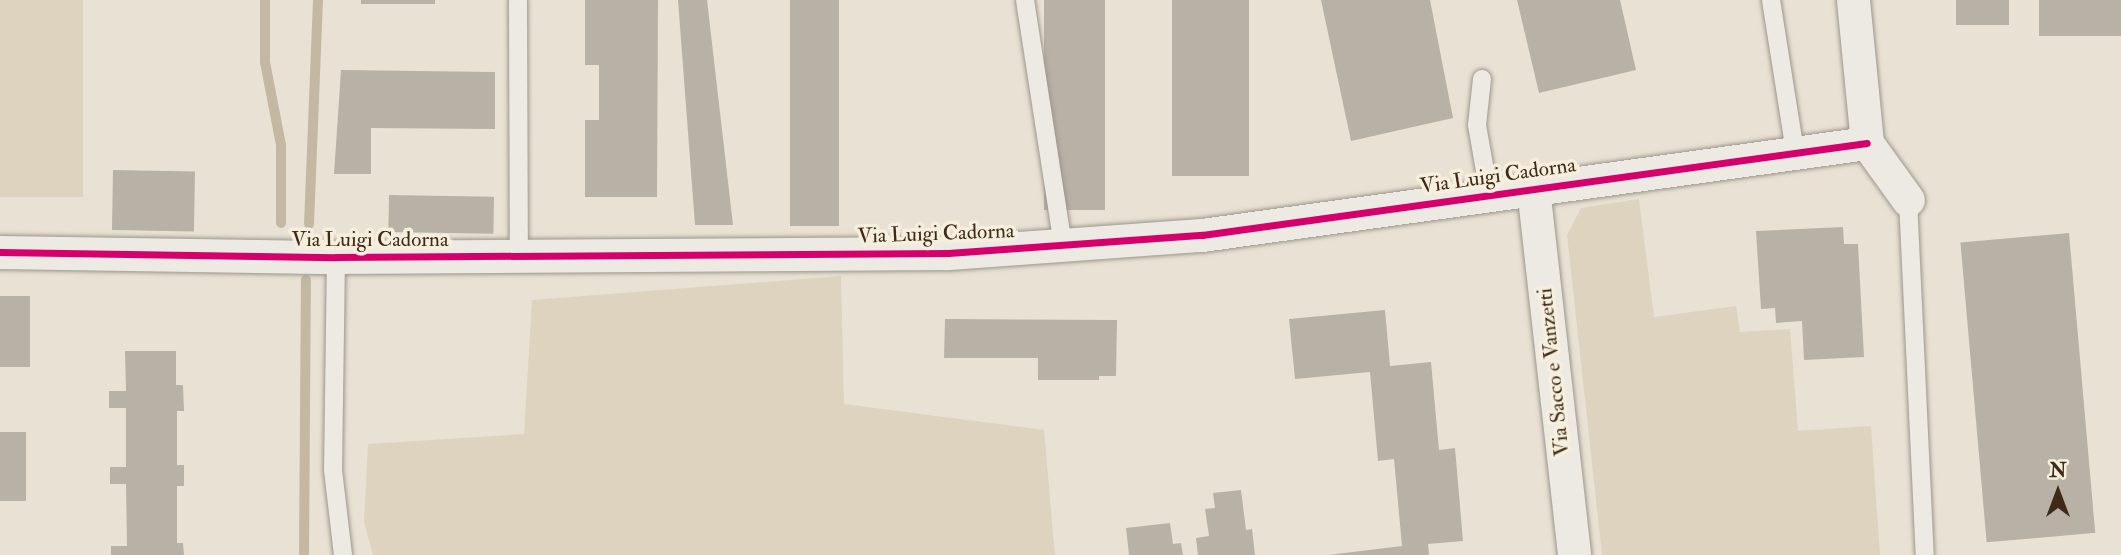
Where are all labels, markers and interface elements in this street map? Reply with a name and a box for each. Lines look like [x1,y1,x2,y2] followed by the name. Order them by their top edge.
[1418,153,1578,199] street label: Via Luigi Cadorna
[857,219,1015,249] street label: Via Luigi Cadorna
[291,227,449,253] street label: Via Luigi Cadorna
[1533,287,1575,457] street label: Via Sacco e Vanzetti
[2023,457,2093,527] north arrow
[2049,459,2067,483] text: N

